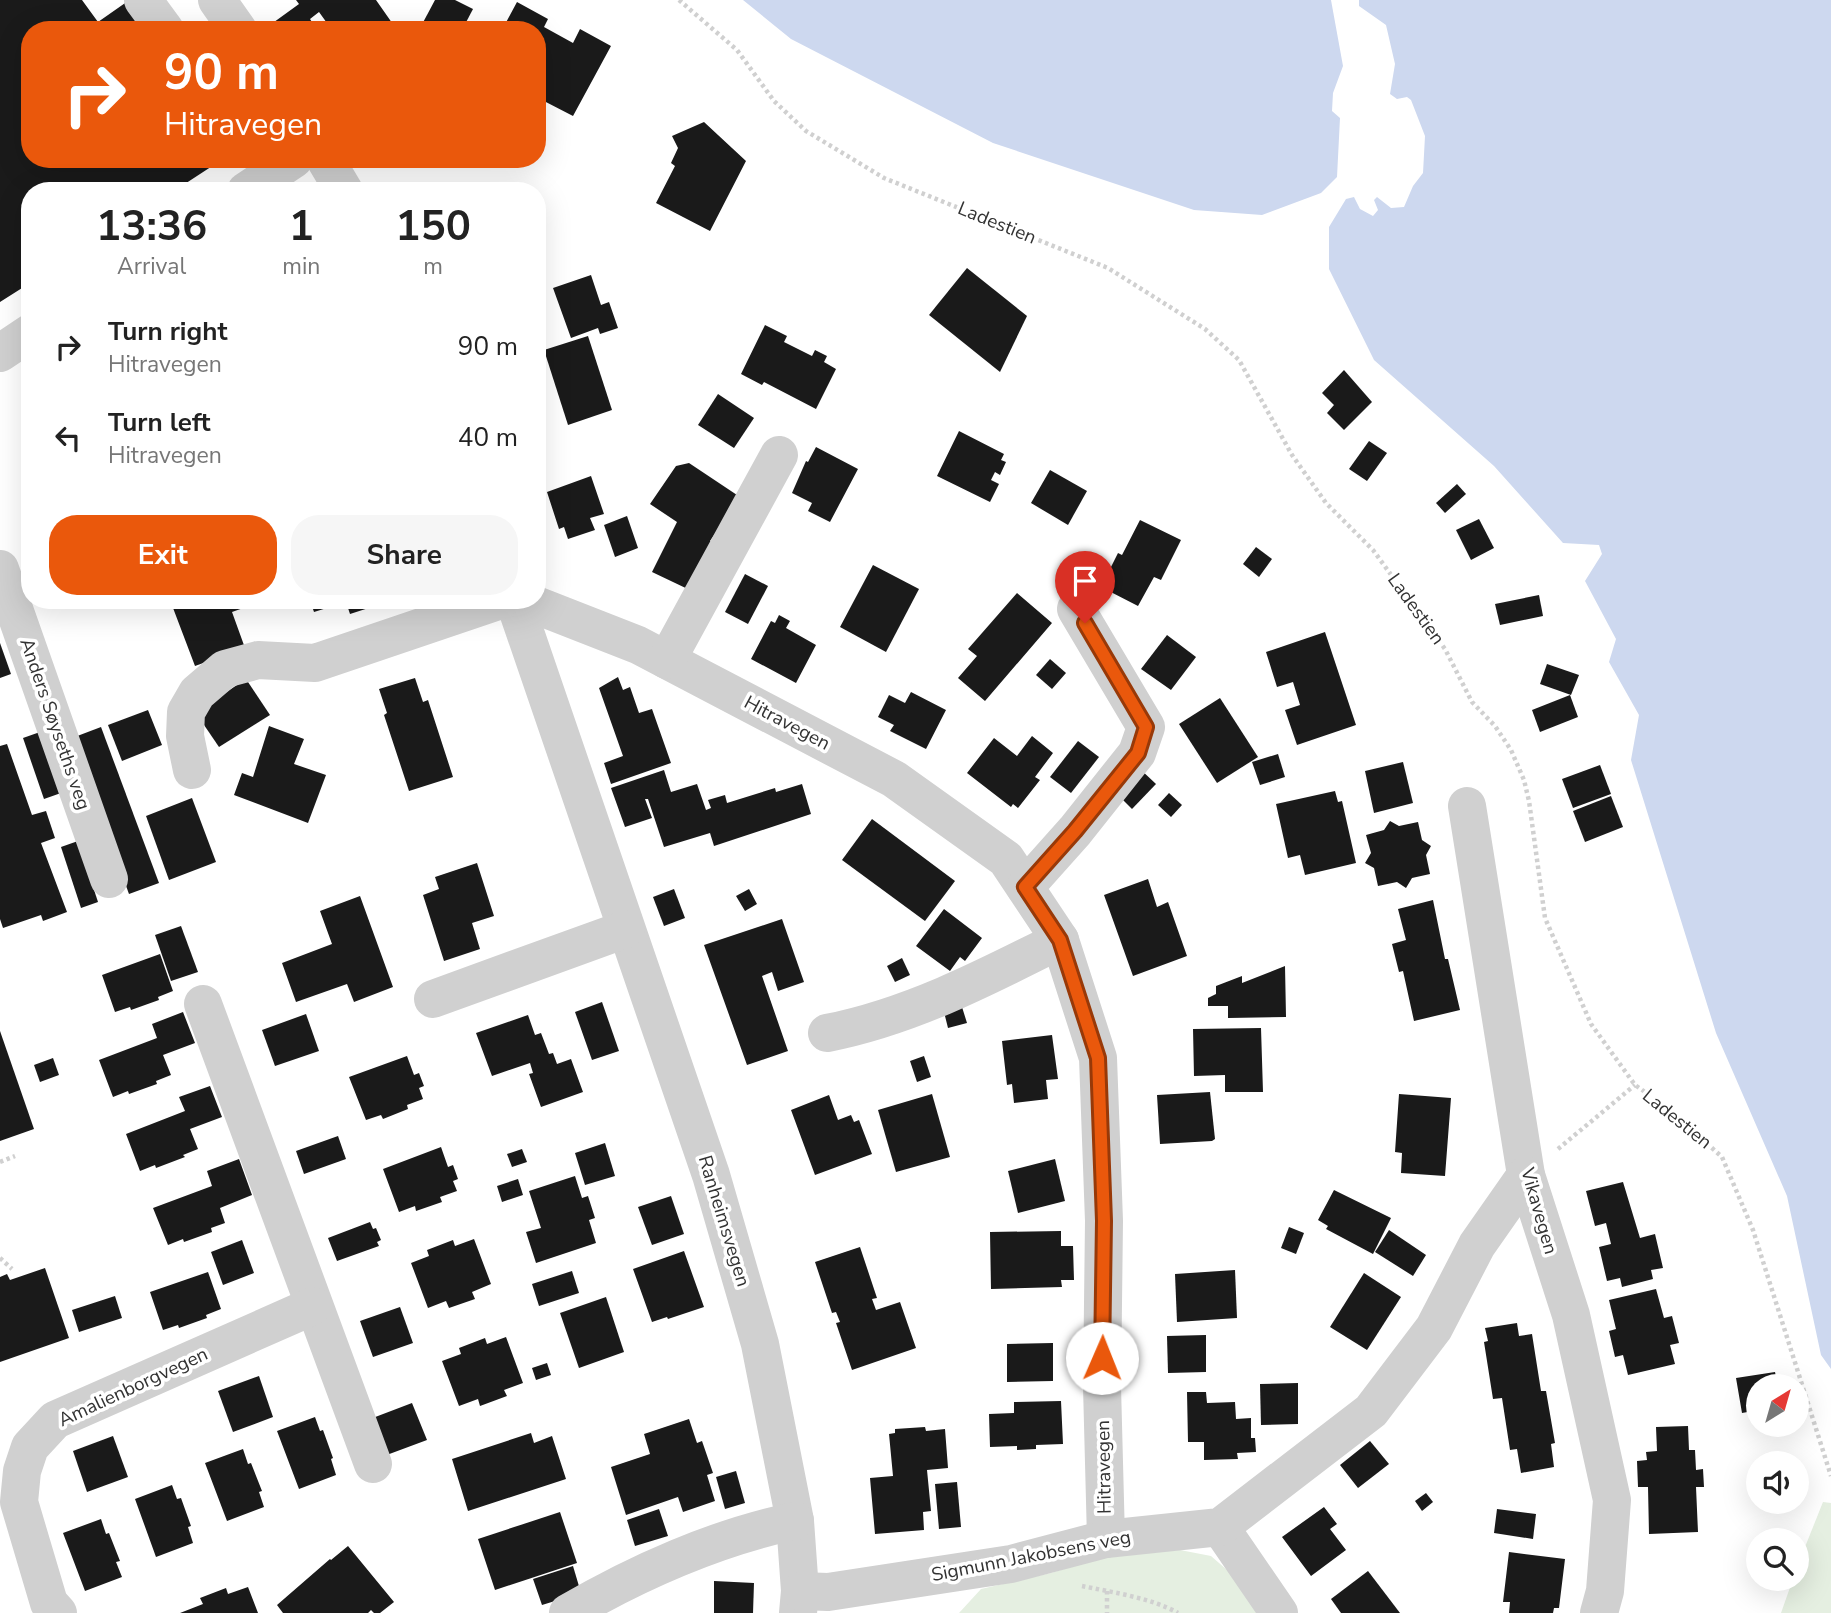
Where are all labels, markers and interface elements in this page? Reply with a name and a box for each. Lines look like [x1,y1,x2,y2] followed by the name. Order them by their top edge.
[164,39,279,106] text: 90 m
[49,49,140,140] icon: right
[164,103,322,146] text: Hitravegen
[954,195,1040,251] street label: Ladestien
[96,198,207,255] text: 13:36
[289,198,314,255] text: 1
[395,198,471,255] text: 150
[117,251,186,282] text: Arrival
[282,251,320,282] text: min
[423,251,443,282] text: m
[108,314,227,349] text: Turn right
[49,328,87,366] icon: right
[458,329,518,364] text: 90 m
[108,349,222,380] text: Hitravegen
[108,405,211,440] text: Turn left
[49,419,87,457] icon: left
[458,420,518,455] text: 40 m
[108,440,222,471] text: Hitravegen
[49,515,277,595] button: Exit
[291,515,518,595] button: Share
[1055,551,1115,623] pin
[1066,562,1104,600] icon: arrive
[1381,568,1451,650] street label: Ladestien
[13,635,97,813] street label: Anders Søyseths veg
[739,689,835,757] street label: Hitravegen
[1637,1083,1717,1155] street label: Ladestien
[692,1152,756,1290] street label: Ranheimsvegen
[1514,1164,1564,1257] street label: Vikavegen
[1065,1321,1139,1395] position arrow
[54,1341,212,1433] street label: Amalienborgvegen
[1746,1374,1810,1437] north arrow
[1746,1374,1809,1591] map controls
[1090,1420,1118,1514] street label: Hitravegen
[1746,1451,1809,1514] button: sound
[929,1524,1133,1588] street label: Sigmunn Jakobsens veg
[1746,1528,1809,1591] button: search

